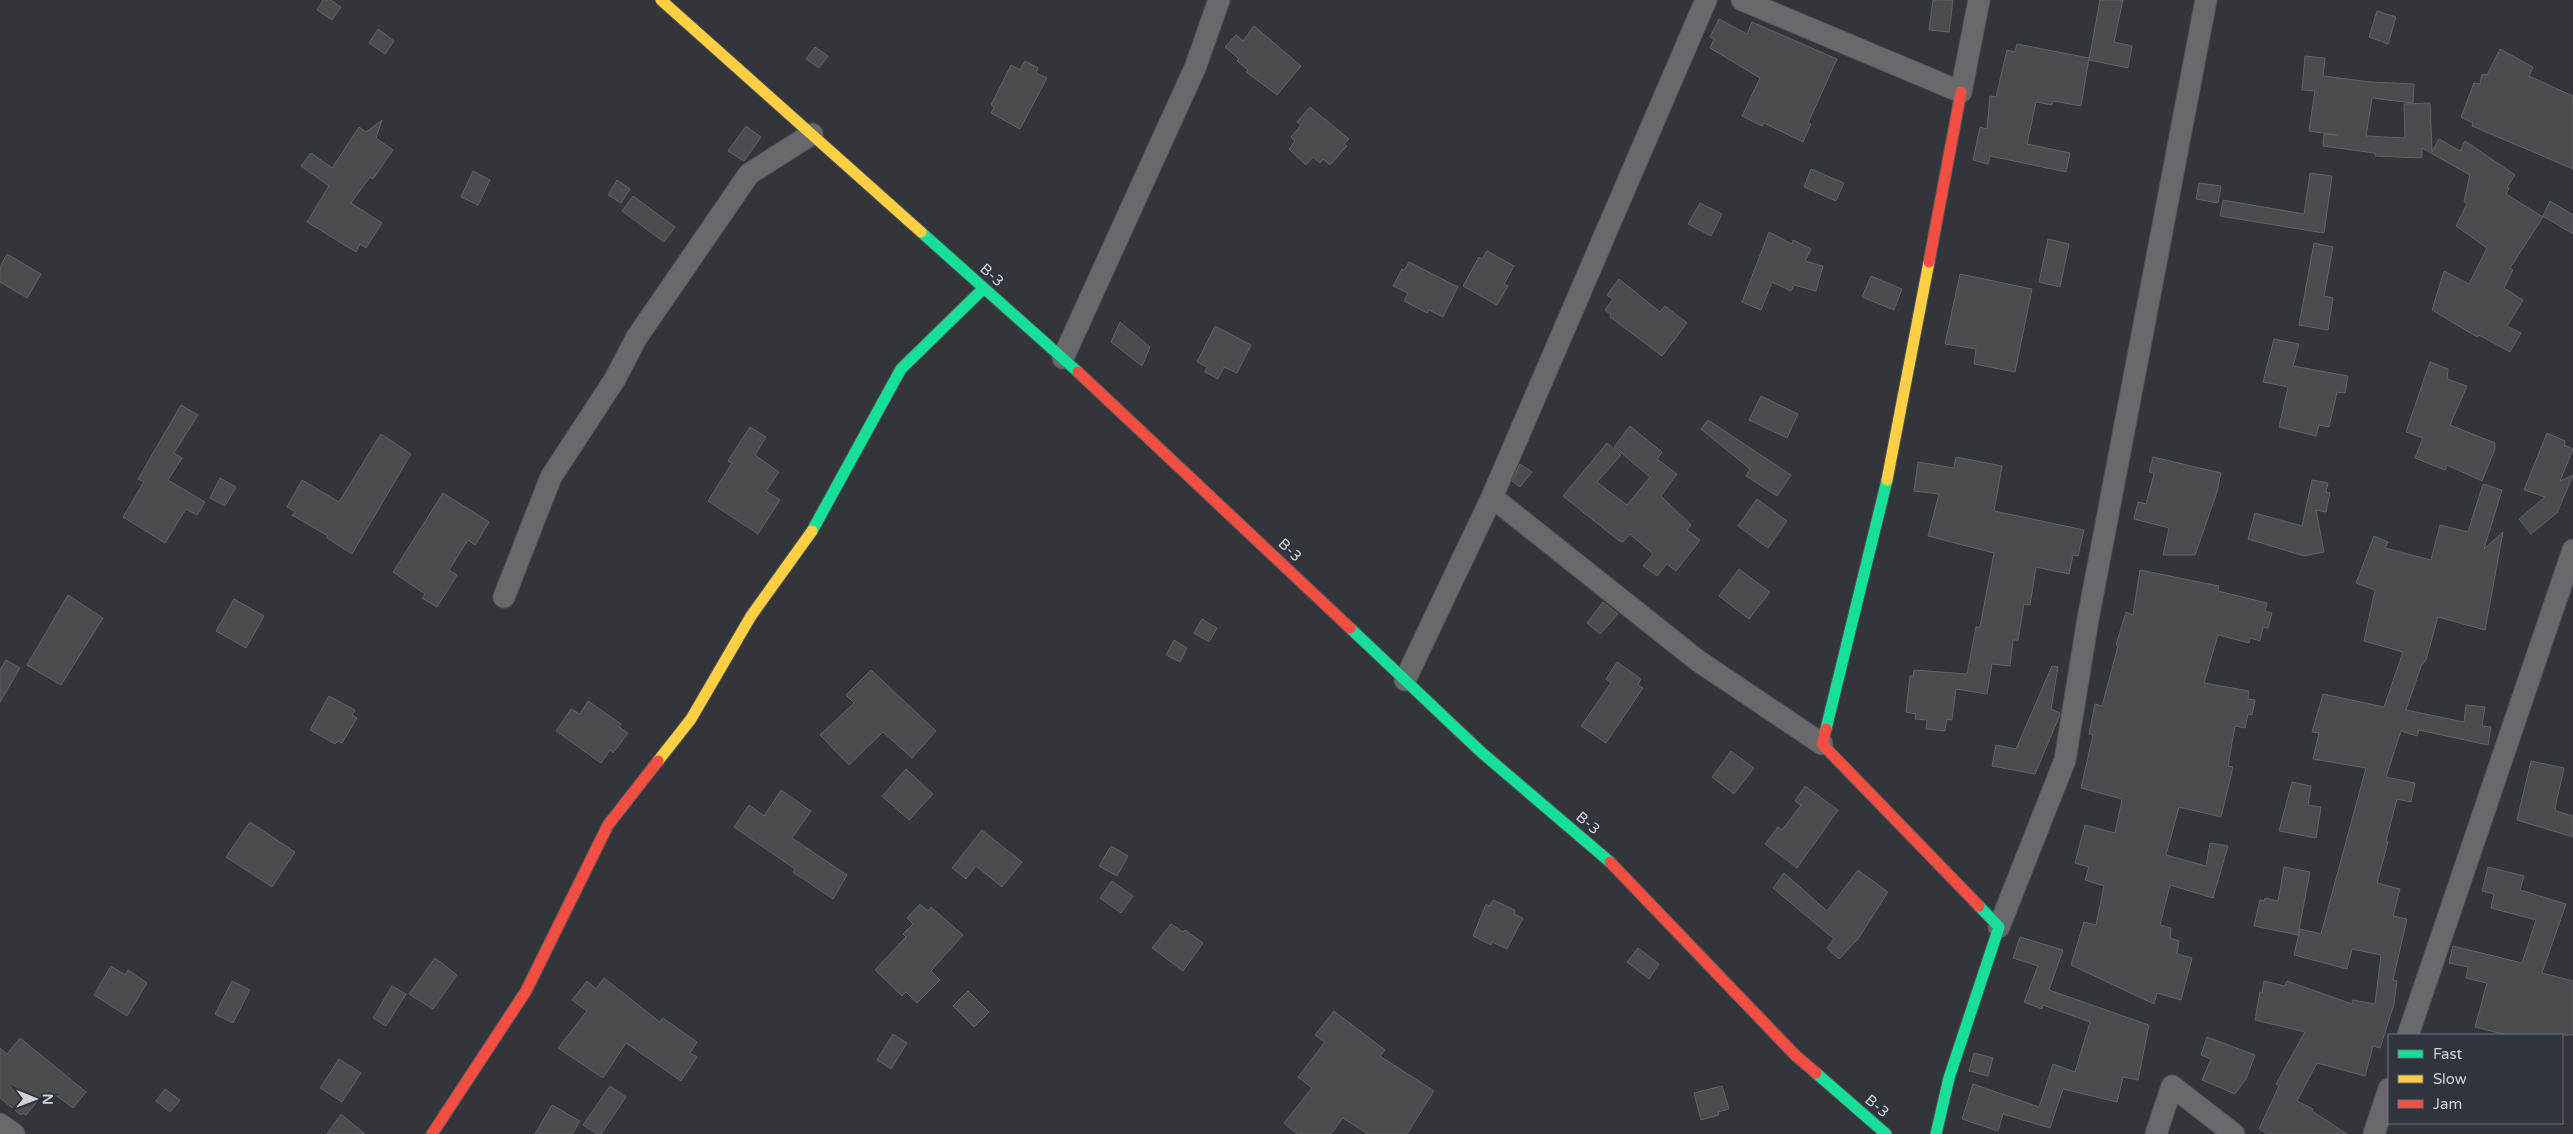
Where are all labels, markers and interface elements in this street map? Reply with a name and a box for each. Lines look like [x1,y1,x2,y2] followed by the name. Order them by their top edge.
[976,260,1008,290] street label: B-3
[1274,535,1306,565] street label: B-3
[1572,808,1604,838] street label: B-3
[2388,1034,2563,1124] legend
[2433,1045,2463,1063] text: Fast
[2433,1070,2467,1088] text: Slow
[10,1074,60,1124] north arrow
[1861,1091,1893,1121] street label: B-3
[39,1093,56,1105] text: N
[2433,1095,2462,1113] text: Jam

